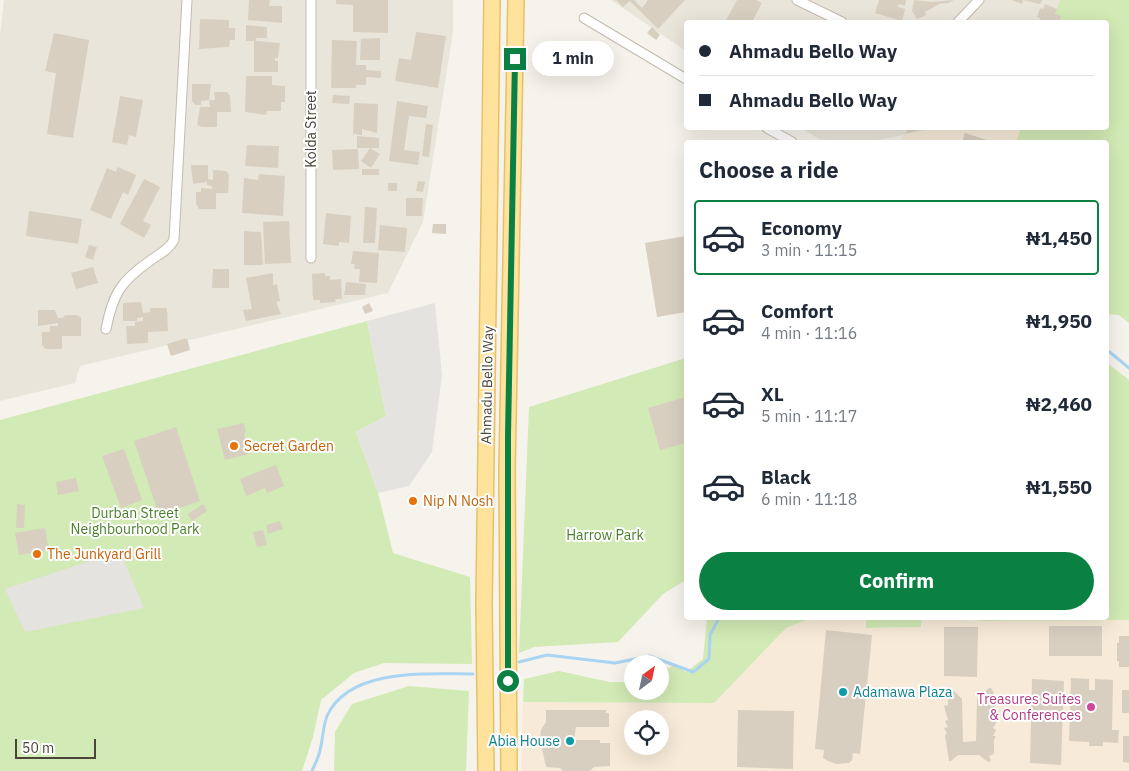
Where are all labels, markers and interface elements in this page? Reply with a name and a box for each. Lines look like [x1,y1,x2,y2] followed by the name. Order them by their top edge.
[729,39,897,63] text: Ahmadu Bello Way
[532,42,615,76] callout: 1 min
[504,48,526,70] route end
[552,48,594,68] text: 1 min
[729,88,897,112] text: Ahmadu Bello Way
[302,90,320,168] street label: Kolda Street
[699,155,839,184] text: Choose a ride
[701,215,746,260] icon: car
[761,216,842,240] text: Economy
[1026,226,1092,250] text: ₦1,450
[761,240,857,260] text: 3 min · 11:15
[701,298,746,343] icon: car
[761,299,834,323] text: Comfort
[1026,309,1092,333] text: ₦1,950
[761,323,857,343] text: 4 min · 11:16
[477,326,497,444] street label: Ahmadu Bello Way
[701,381,746,426] icon: car
[761,382,784,406] text: XL
[1026,392,1092,416] text: ₦2,460
[761,406,857,426] text: 5 min · 11:17
[244,437,334,455] place label: Secret Garden
[228,440,240,452] marker: Secret Garden
[701,464,746,509] icon: car
[761,465,811,489] text: Black
[1026,475,1092,499] text: ₦1,550
[761,489,857,509] text: 6 min · 11:18
[423,492,494,510] place label: Nip N Nosh
[407,495,419,507] marker: Nip N Nosh
[71,504,200,538] park label: Durban Street Neighbourhood Park
[566,526,644,544] park label: Harrow Park
[47,545,161,563] place label: The Junkyard Grill
[31,548,43,560] marker: The Junkyard Grill
[699,552,1094,610] button: Confirm
[624,655,669,700] north arrow
[624,655,669,755] map controls
[497,670,519,692] route start
[853,683,953,701] place label: Adamawa Plaza
[837,686,849,698] marker: Adamawa Plaza
[977,690,1081,724] place label: Treasures Suites & Conferences
[1085,701,1097,713] marker: Treasures Suites & Conferences
[624,710,669,755] button: locate
[488,732,560,750] place label: Abia House
[564,735,576,747] marker: Abia House
[15,736,96,759] scale bar
[22,739,54,757] text: 50 m

